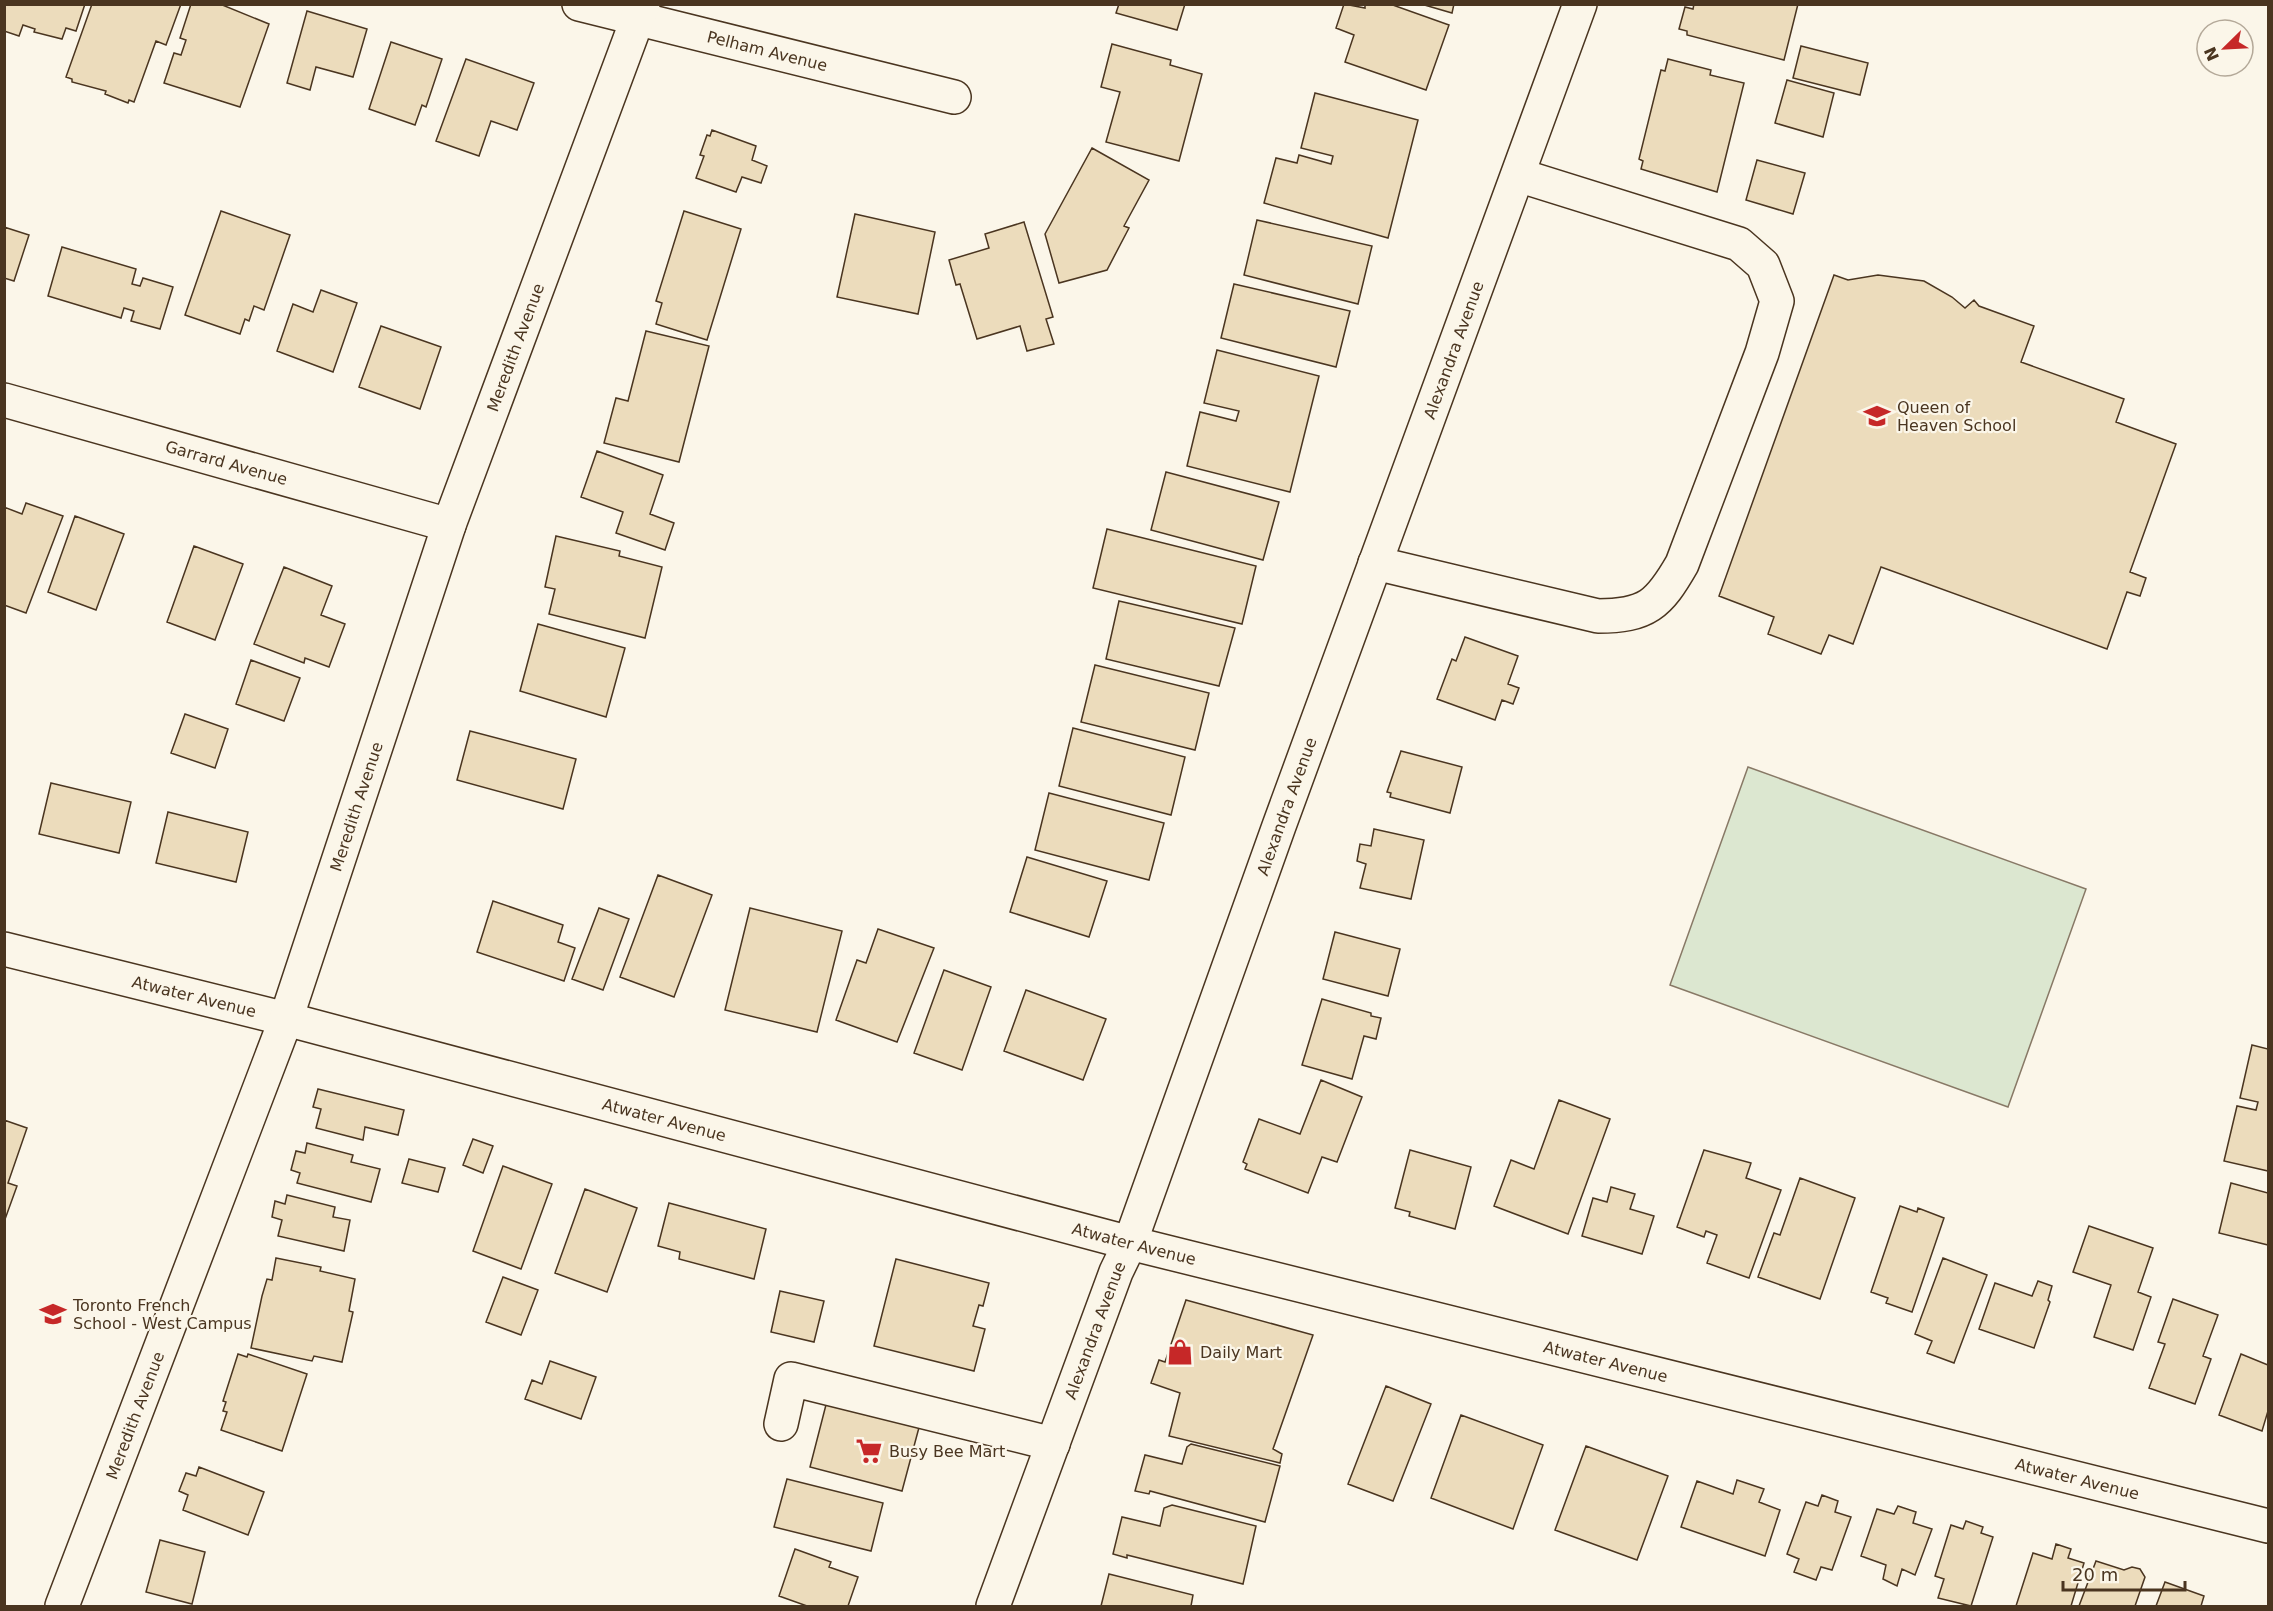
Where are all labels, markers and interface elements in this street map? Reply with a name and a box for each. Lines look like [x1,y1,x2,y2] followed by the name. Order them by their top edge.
[2195,18,2255,78] north arrow
[705,27,829,75] street label: Pelham Avenue
[2200,44,2223,64] text: N
[1420,278,1488,422] street label: Alexandra Avenue
[483,281,548,414] street label: Meredith Avenue
[1897,398,2016,435] place label: Queen of Heaven School
[1862,401,1892,431] school or university icon: Queen of Heaven School
[163,437,289,489] street label: Garrard Avenue
[1253,735,1321,878] street label: Alexandra Avenue
[326,739,387,874] street label: Meredith Avenue
[130,972,258,1021] street label: Atwater Avenue
[600,1094,728,1145] street label: Atwater Avenue
[1070,1219,1198,1269] street label: Atwater Avenue
[1061,1258,1130,1402] street label: Alexandra Avenue
[72,1296,252,1333] place label: Toronto French School - West Campus
[38,1299,68,1329] school or university icon: Toronto French School - West Campus
[1165,1337,1195,1367] shop icon: Daily Mart
[1542,1337,1670,1386] street label: Atwater Avenue
[1200,1343,1282,1362] place label: Daily Mart
[102,1349,168,1482] street label: Meredith Avenue
[854,1436,884,1466] supermarket icon: Busy Bee Mart
[889,1442,1005,1461] place label: Busy Bee Mart
[2013,1455,2141,1504] street label: Atwater Avenue
[2063,1554,2184,1592] scale bar
[2072,1564,2118,1585] text: 20 m

